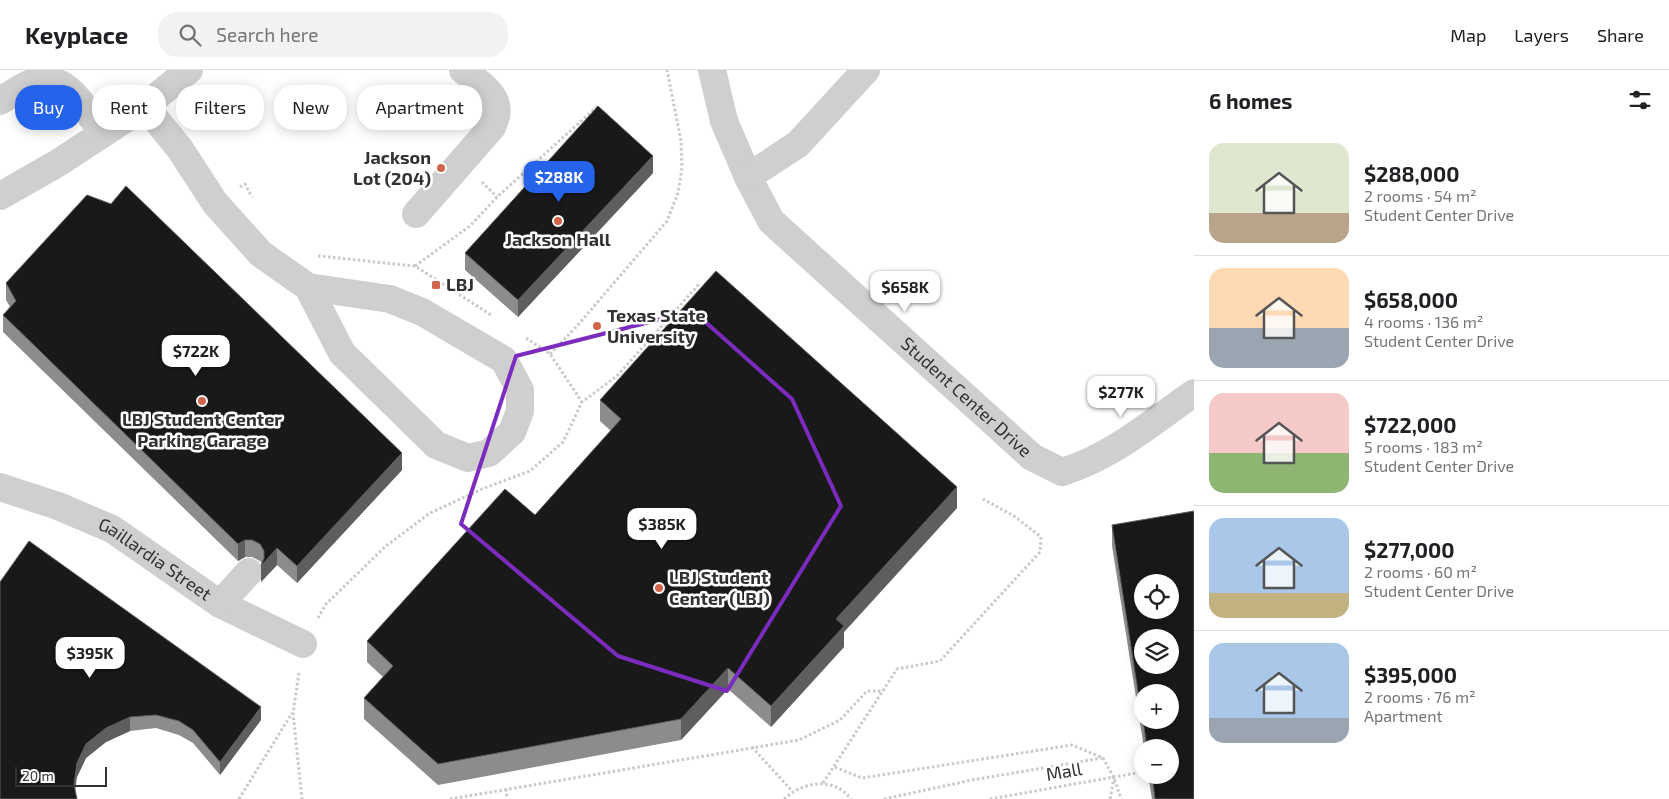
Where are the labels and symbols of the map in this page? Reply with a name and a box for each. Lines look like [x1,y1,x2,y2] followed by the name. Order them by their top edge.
[353,146,431,189] place label: Jackson Lot (204)
[524,160,594,203] pin: $288K
[435,162,447,174] marker: Jackson Lot (204)
[552,215,564,227] marker: Jackson Hall
[505,228,611,250] place label: Jackson Hall
[870,270,940,313] pin: $658K
[446,273,474,295] place label: LBJ
[430,279,442,291] marker: LBJ
[607,304,706,347] place label: Texas State University
[591,320,603,332] marker: Texas State University
[897,332,1037,462] street label: Student Center Drive
[161,334,231,377] pin: $722K
[1086,376,1156,418] pin: $277K
[196,395,208,407] marker: LBJ Student Center Parking Garage
[122,408,282,451] place label: LBJ Student Center Parking Garage
[627,508,697,550] pin: $385K
[95,513,216,605] street label: Gaillardia Street
[669,566,770,609] place label: LBJ Student Center (LBJ)
[653,582,665,594] marker: LBJ Student Center (LBJ)
[55,636,125,679] pin: $395K
[1044,757,1084,785] street label: Mall
[15,764,108,787] scale bar

